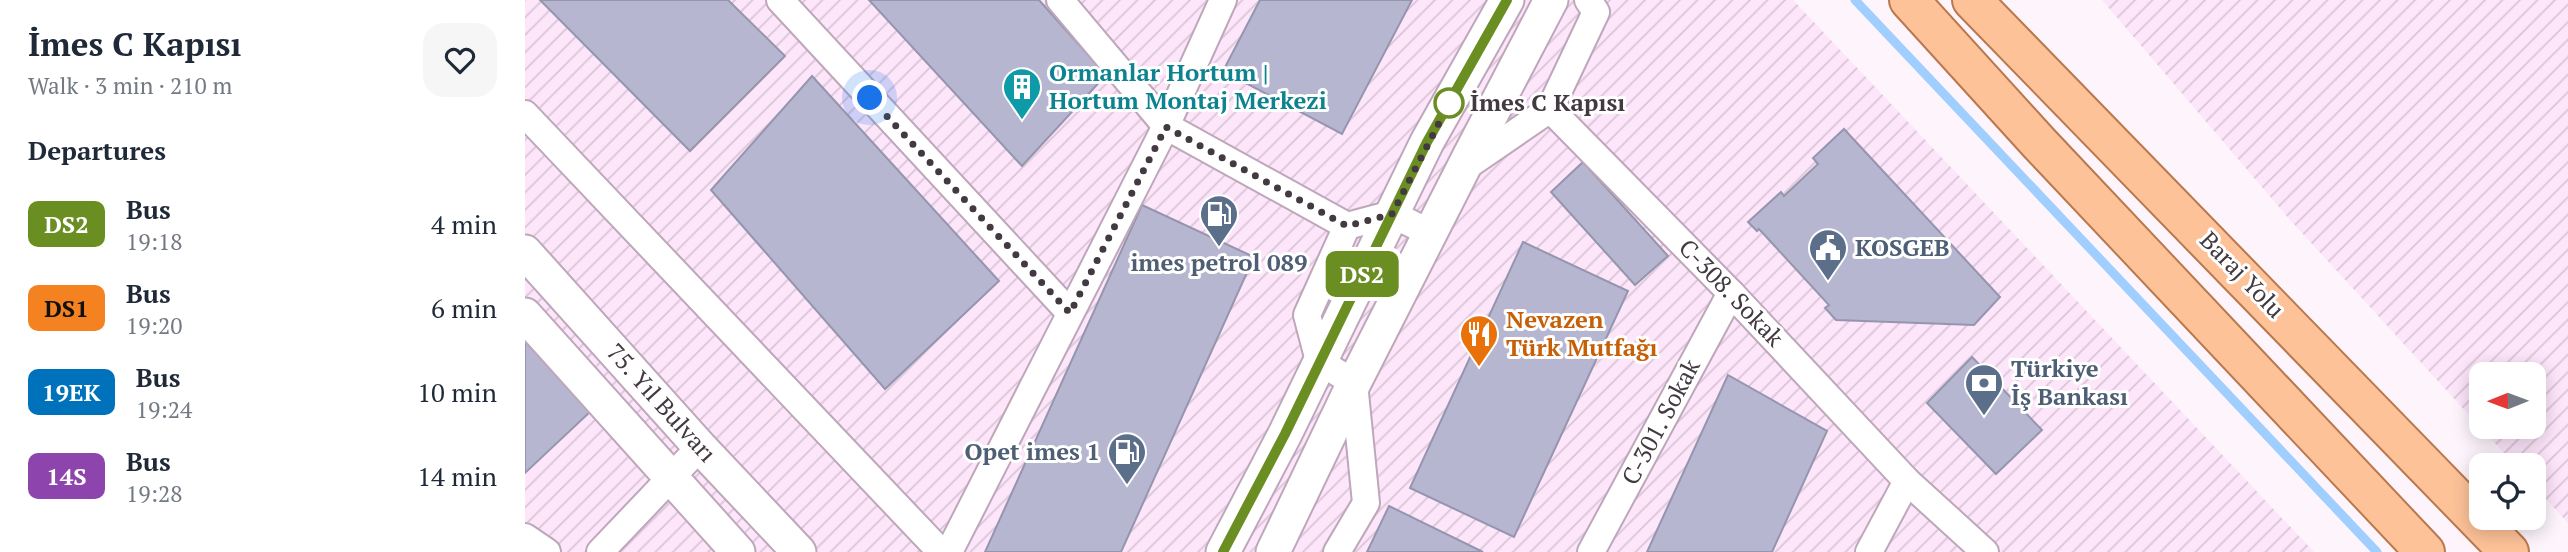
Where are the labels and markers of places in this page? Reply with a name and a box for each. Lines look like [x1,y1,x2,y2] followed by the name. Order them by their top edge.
[1049,56,1327,116] place label: Ormanlar Hortum | Hortum Montaj Merkezi
[1001,66,1043,121] building icon: Ormanlar Hortum | Hortum Montaj Merkezi
[1470,86,1625,118] place label: İmes C Kapısı
[1434,88,1464,118] marker: İmes C Kapısı
[1198,193,1240,248] fuel station icon: imes petrol 089
[1807,227,1849,282] public building icon: KOSGEB
[1855,231,1950,263] place label: KOSGEB
[1130,246,1308,278] place label: imes petrol 089
[1506,303,1658,363] place label: Nevazen Türk Mutfağı
[1458,313,1500,368] restaurant icon: Nevazen Türk Mutfağı
[2011,352,2128,412] place label: Türkiye İş Bankası
[1963,362,2005,417] bank icon: Türkiye İş Bankası
[1106,431,1148,486] fuel station icon: Opet imes 1
[964,435,1100,467] place label: Opet imes 1

